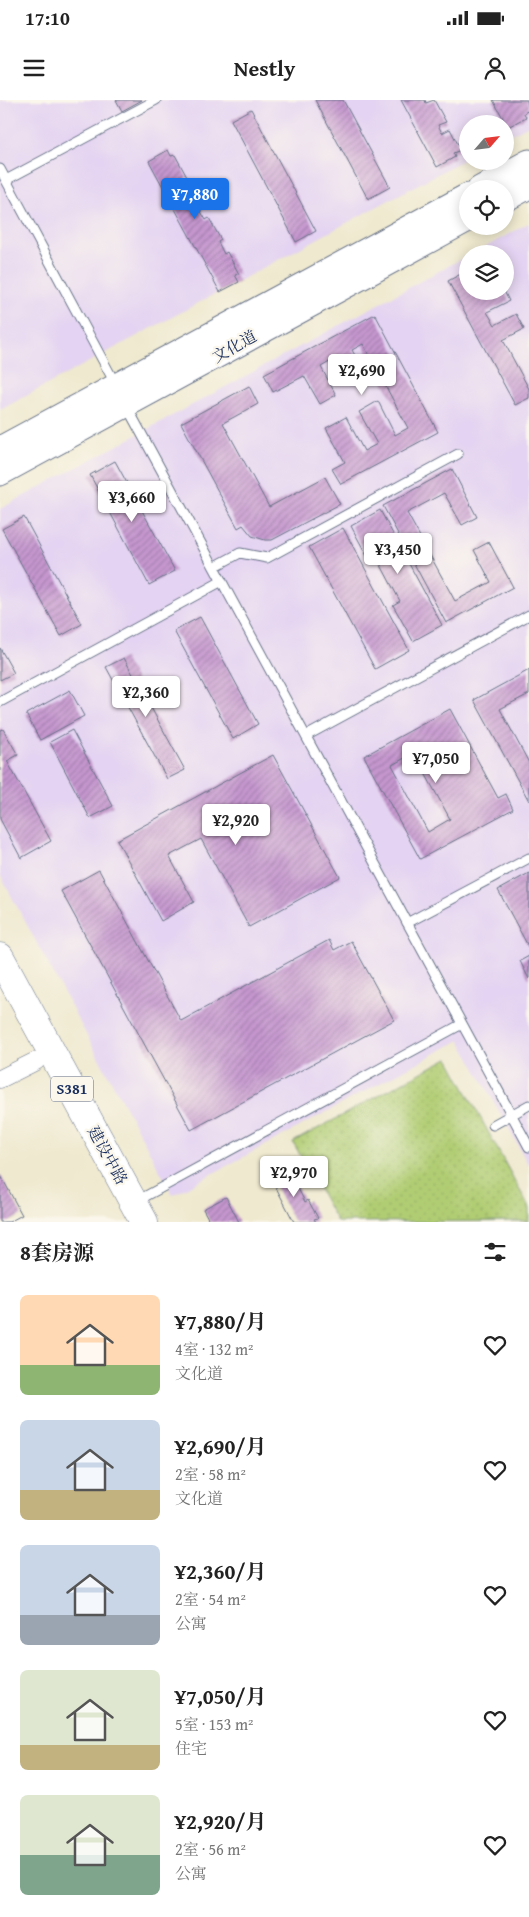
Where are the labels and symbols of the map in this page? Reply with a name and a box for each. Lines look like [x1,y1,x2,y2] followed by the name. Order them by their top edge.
[459,115,514,170] north arrow
[154,178,236,220] pin: ¥7,880
[207,324,261,368] street label: 文化道
[321,354,403,396] pin: ¥2,690
[91,480,173,523] pin: ¥3,660
[357,532,439,575] pin: ¥3,450
[105,676,187,718] pin: ¥2,360
[395,742,477,784] pin: ¥7,050
[195,804,277,846] pin: ¥2,920
[51,1076,93,1102] road number: S381
[82,1121,134,1189] street label: 建设中路
[253,1156,335,1198] pin: ¥2,970

